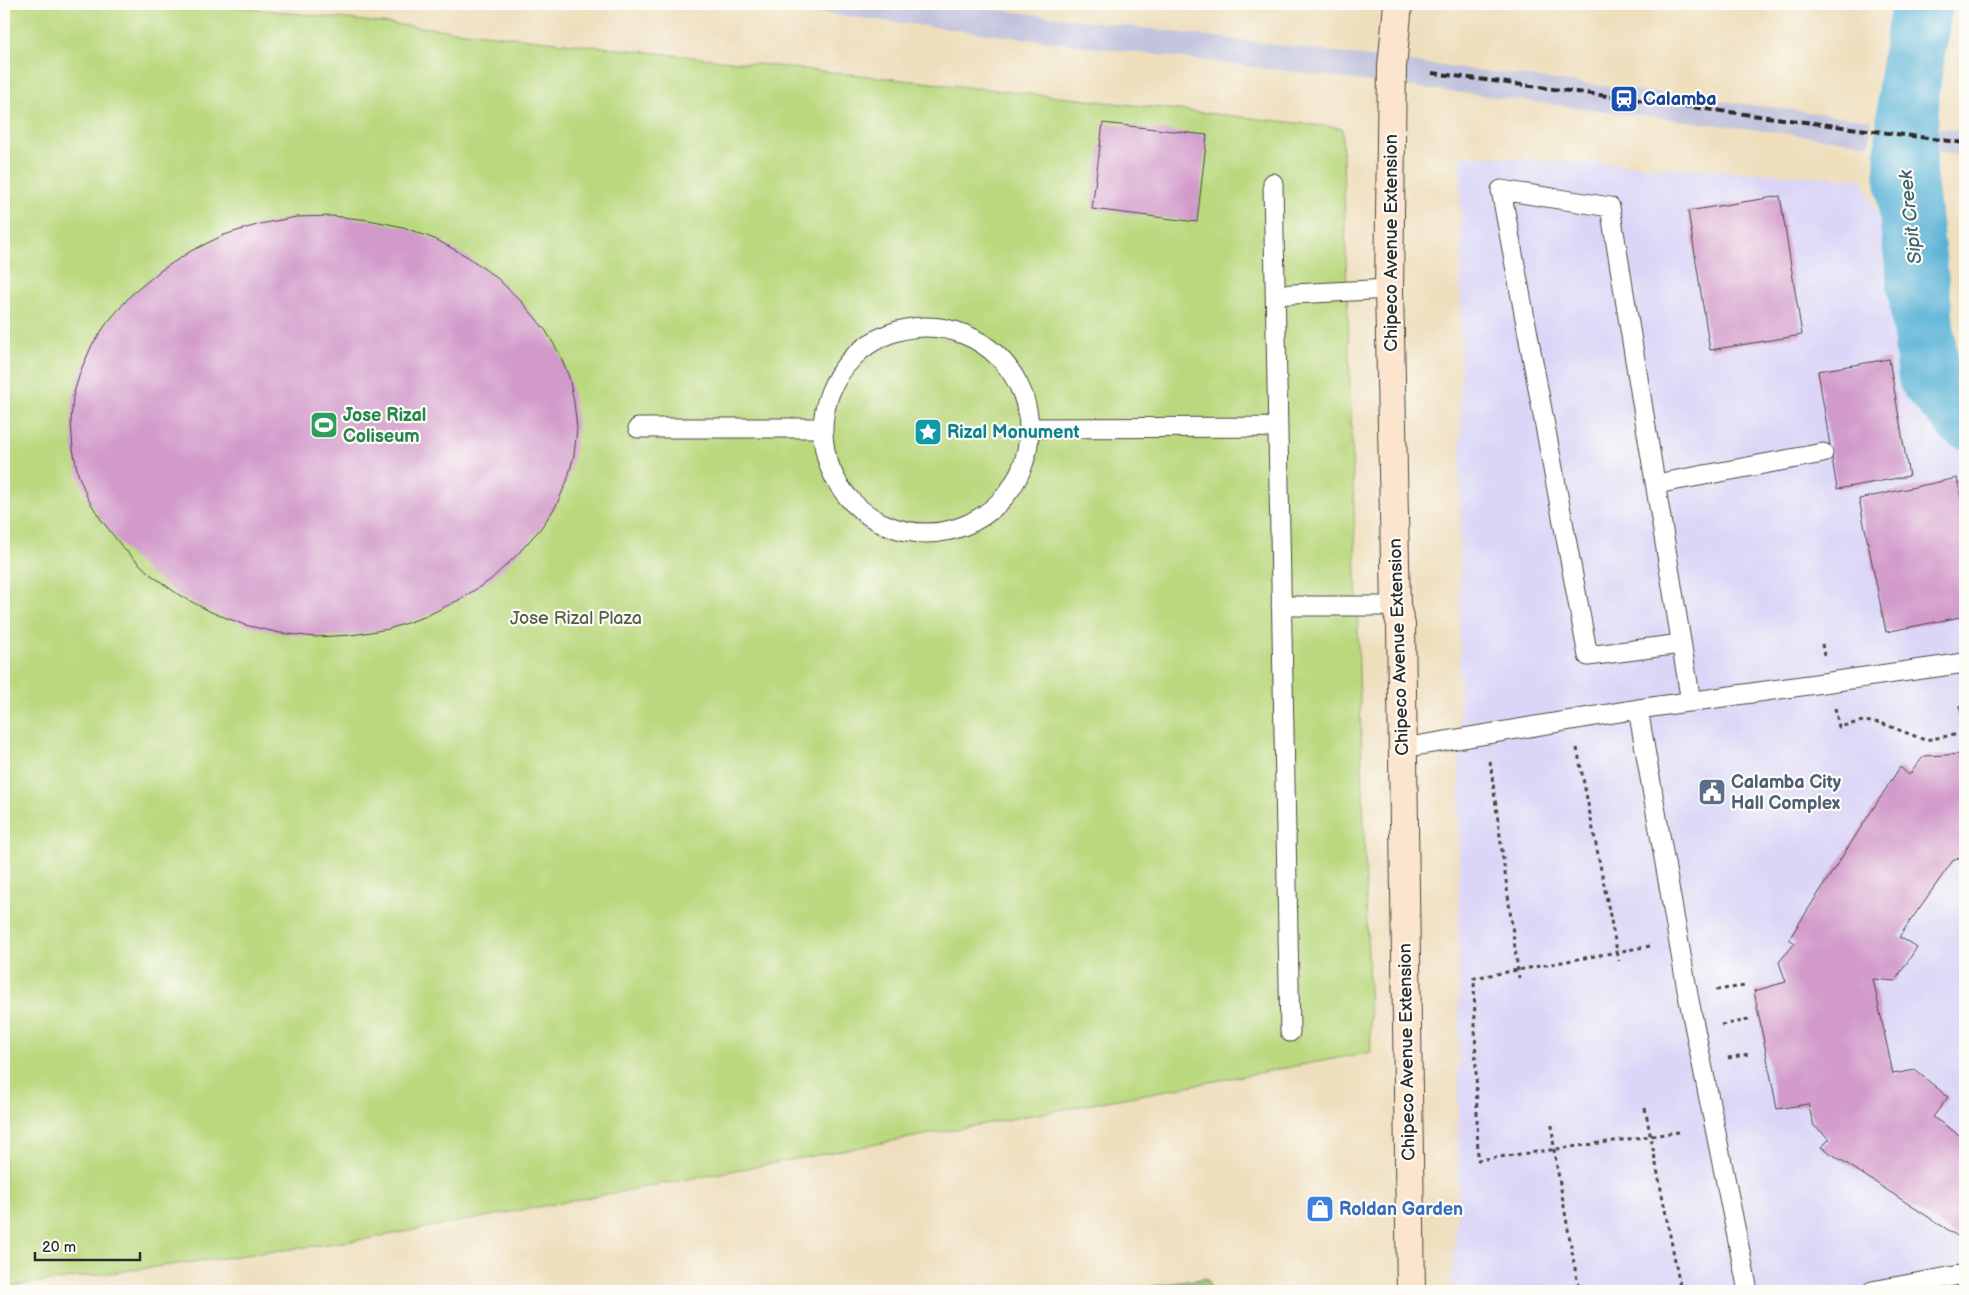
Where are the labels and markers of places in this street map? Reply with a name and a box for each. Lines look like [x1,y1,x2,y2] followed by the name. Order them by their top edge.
[1609,84,1639,114] station icon: Calamba
[1643,89,1717,110] place label: Calamba
[343,405,426,447] place label: Jose Rizal Coliseum
[309,410,339,440] sports icon: Jose Rizal Coliseum
[913,417,943,447] place icon: Rizal Monument
[947,422,1080,443] place label: Rizal Monument
[1731,772,1842,814] place label: Calamba City Hall Complex
[1697,777,1727,807] public building icon: Calamba City Hall Complex
[1305,1194,1335,1224] shop icon: Roldan Garden
[1339,1199,1463,1220] place label: Roldan Garden

